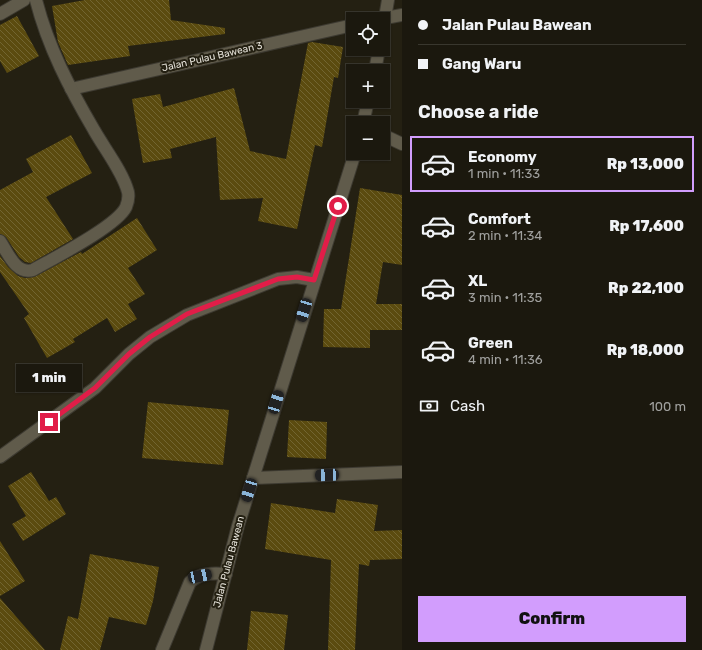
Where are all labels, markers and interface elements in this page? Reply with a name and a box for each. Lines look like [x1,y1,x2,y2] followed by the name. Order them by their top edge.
[346,12,390,160] map controls
[346,12,390,56] button: locate
[442,16,592,34] text: Jalan Pulau Bawean
[161,40,263,74] street label: Jalan Pulau Bawean 3
[442,55,521,73] text: Gang Waru
[346,64,390,108] button: +
[418,101,539,123] text: Choose a ride
[346,116,390,160] button: −
[420,146,456,182] icon: car
[468,148,537,166] text: Economy
[607,155,684,173] text: Rp 13,000
[468,166,540,181] text: 1 min · 11:33
[329,197,347,215] route start
[420,208,456,244] icon: car
[468,210,531,228] text: Comfort
[609,217,684,235] text: Rp 17,600
[468,228,542,243] text: 2 min · 11:34
[420,270,456,306] icon: car
[468,272,487,290] text: XL
[608,279,684,297] text: Rp 22,100
[468,290,542,305] text: 3 min · 11:35
[295,297,313,323] car
[420,332,456,368] icon: car
[468,334,513,352] text: Green
[607,341,684,359] text: Rp 18,000
[468,352,543,367] text: 4 min · 11:36
[16,364,82,392] callout: 1 min
[32,370,66,385] text: 1 min
[267,389,285,415] car
[418,395,440,417] icon: cash
[450,397,485,415] text: Cash
[649,399,686,414] text: 100 m
[40,413,58,431] route end
[315,469,339,481] car
[240,477,258,503] car
[211,515,247,609] street label: Jalan Pulau Bawean
[187,568,213,584] car
[418,596,686,642] button: Confirm

